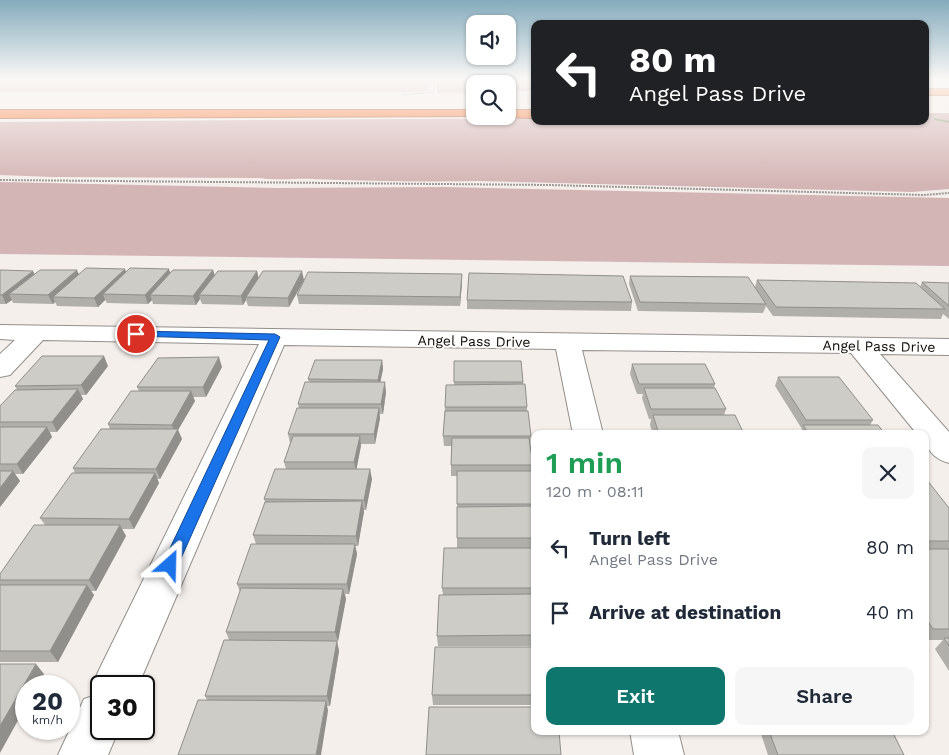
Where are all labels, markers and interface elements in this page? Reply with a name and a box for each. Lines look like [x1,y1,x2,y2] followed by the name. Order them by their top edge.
[466,15,516,125] map controls
[466,15,516,65] button: sound
[629,39,716,81] text: 80 m
[546,40,611,105] icon: left
[466,75,516,125] button: search
[629,81,806,106] text: Angel Pass Drive
[115,313,157,355] pin
[122,320,150,348] icon: arrive
[417,332,531,350] street label: Angel Pass Drive
[822,337,936,355] street label: Angel Pass Drive
[546,445,623,480] text: 1 min
[862,447,914,499] button: close
[546,482,644,501] text: 120 m · 08:11
[589,527,670,550] text: Turn left
[546,534,574,562] icon: left
[866,536,914,559] text: 80 m
[143,538,195,590] position arrow
[589,550,718,569] text: Angel Pass Drive
[546,599,574,627] icon: arrive
[589,601,781,624] text: Arrive at destination
[866,601,914,624] text: 40 m
[546,667,725,725] button: Exit
[735,667,914,725] button: Share
[90,675,155,740] speed limit sign: 30
[32,687,63,716] text: 20
[32,713,63,727] text: km/h

